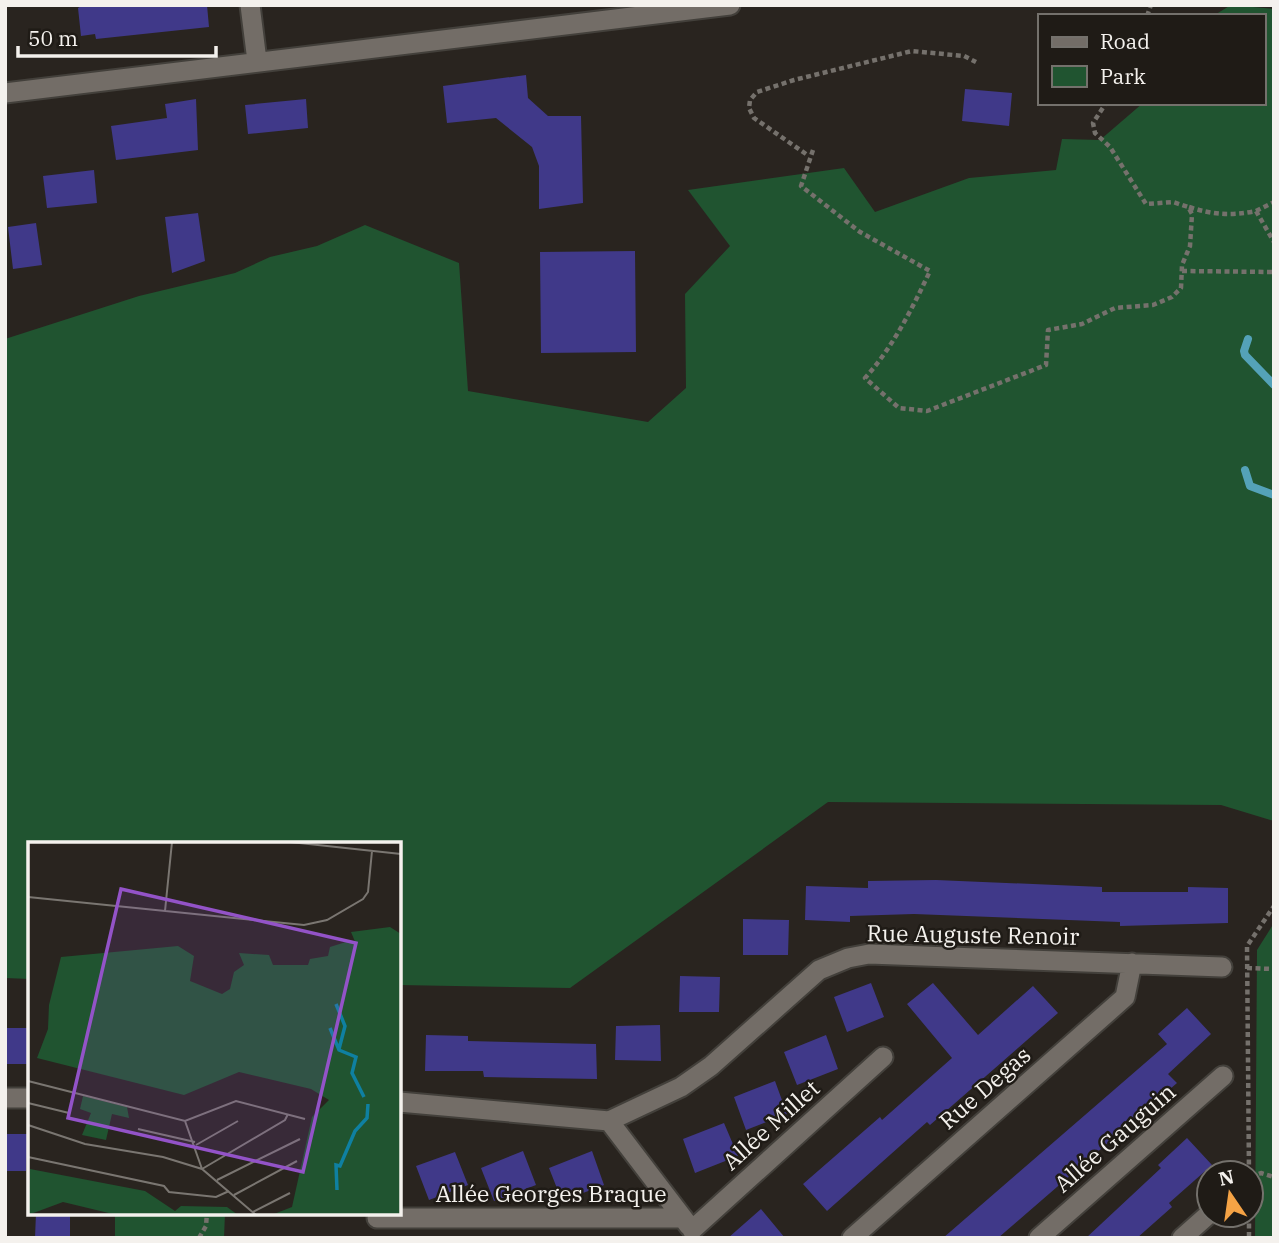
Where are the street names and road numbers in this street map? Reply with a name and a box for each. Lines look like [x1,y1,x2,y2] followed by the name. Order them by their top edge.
[866,917,1080,951] street label: Rue Auguste Renoir
[932,1039,1036,1135] street label: Rue Degas
[715,1073,825,1176] street label: Allée Millet
[1047,1076,1181,1198] street label: Allée Gauguin
[435,1178,667,1208] street label: Allée Georges Braque

